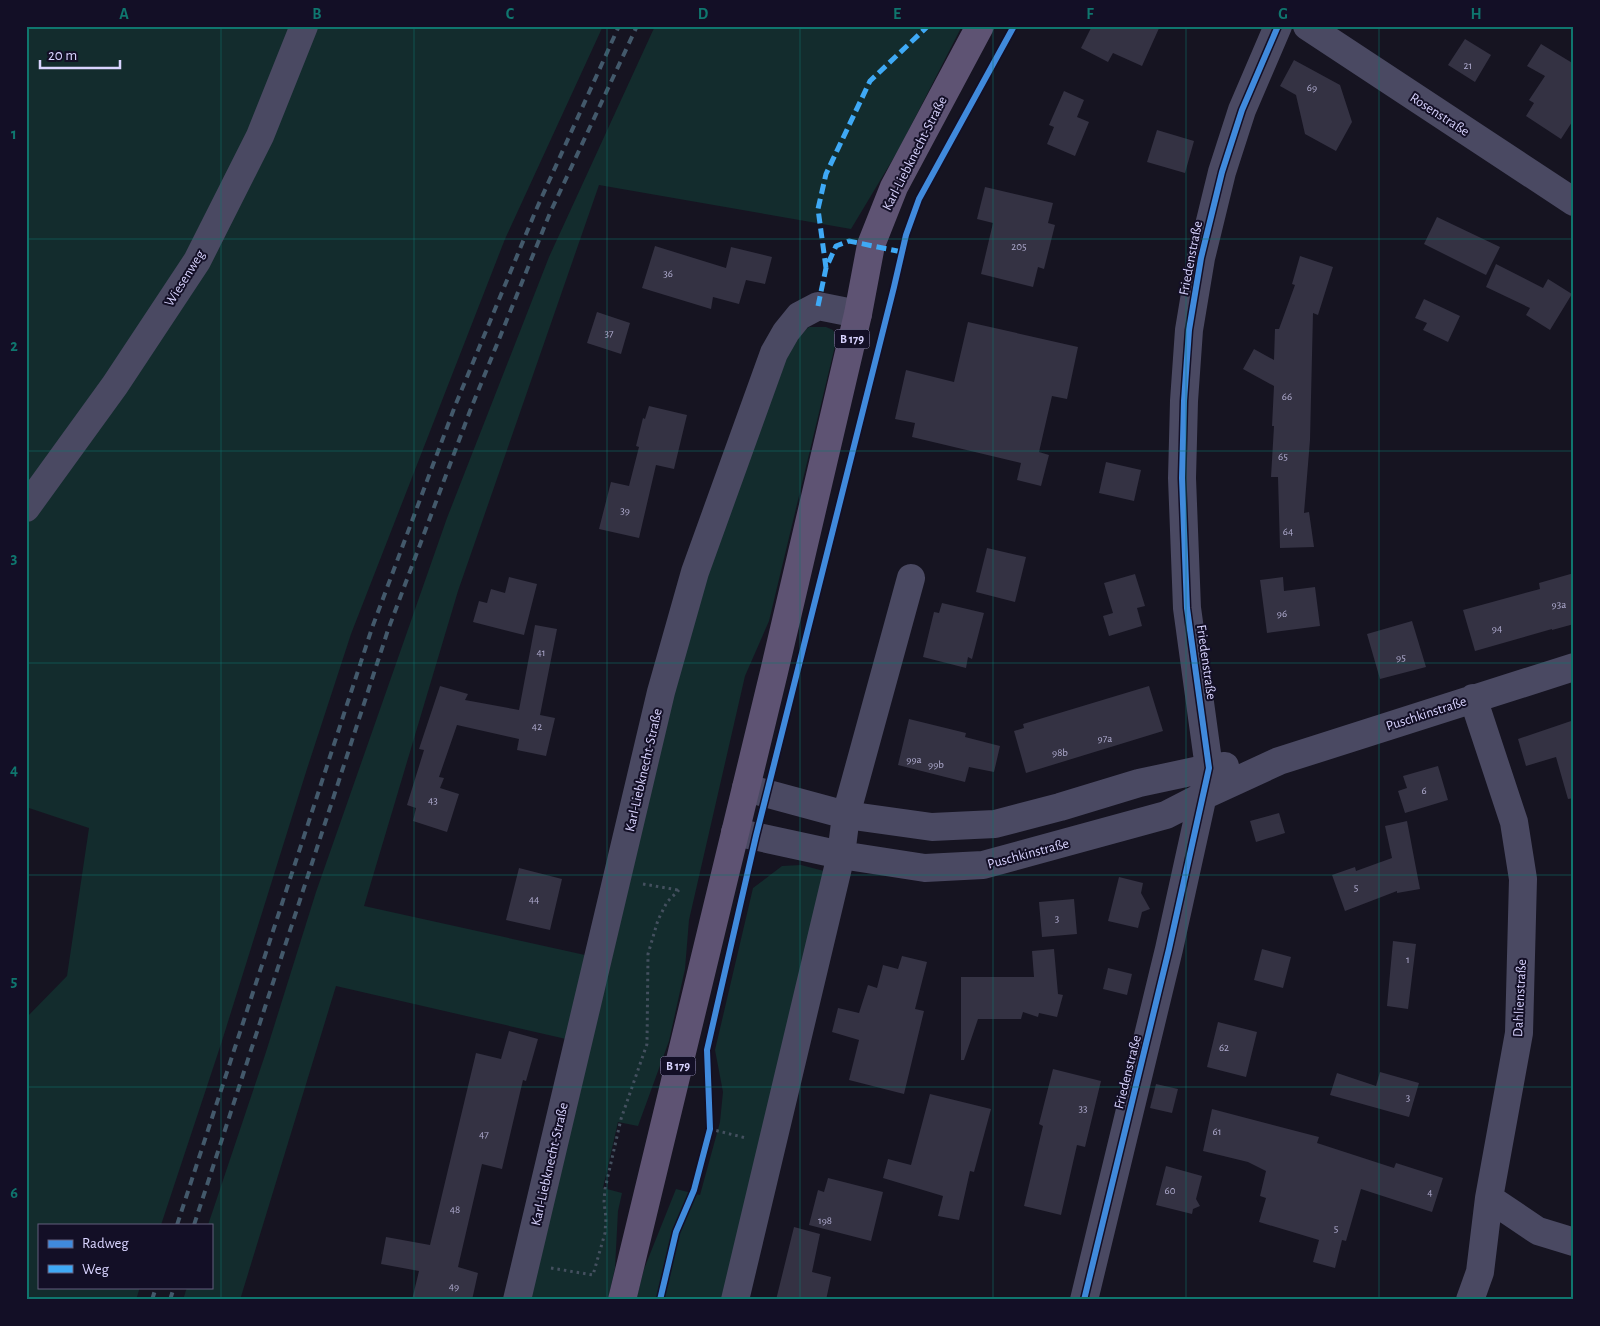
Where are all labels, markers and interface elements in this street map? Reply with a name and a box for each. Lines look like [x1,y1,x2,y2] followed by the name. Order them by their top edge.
[119,6,129,22] text: A
[312,6,322,22] text: B
[506,6,515,22] text: C
[698,6,709,22] text: D
[893,6,901,22] text: E
[1086,6,1094,22] text: F
[1278,6,1288,22] text: G
[1470,6,1482,22] text: H
[40,38,120,70] scale bar
[48,48,77,63] text: 20 m
[1464,60,1472,71] house number: 21
[1307,82,1317,93] house number: 69
[1407,91,1472,139] street label: Rosenstraße
[880,94,950,213] street label: Karl-Liebknecht-Straße
[11,126,17,142] text: 1
[1177,220,1205,297] street label: Friedenstraße
[1011,241,1027,252] house number: 205
[162,248,208,309] street label: Wiesenweg
[663,268,673,279] house number: 36
[604,328,614,339] house number: 37
[834,329,870,348] road number: B 179
[10,338,18,354] text: 2
[1282,391,1292,402] house number: 66
[1278,451,1288,462] house number: 65
[620,505,630,516] house number: 39
[1283,526,1293,537] house number: 64
[11,550,18,566] text: 3
[1552,599,1566,610] house number: 93a
[1277,608,1287,619] house number: 96
[1492,623,1502,634] house number: 94
[1194,624,1218,701] street label: Friedenstraße
[536,647,546,658] house number: 41
[1396,652,1406,663] house number: 95
[1384,694,1468,734] street label: Puschkinstraße
[623,707,665,833] street label: Karl-Liebknecht-Straße
[532,721,542,732] house number: 42
[1098,733,1112,744] house number: 97a
[1052,747,1068,758] house number: 98b
[906,754,922,765] house number: 99a
[928,759,944,770] house number: 99b
[10,762,18,778] text: 4
[1421,785,1427,796] house number: 6
[428,795,438,806] house number: 43
[986,836,1071,872] street label: Puschkinstraße
[1354,882,1359,893] house number: 5
[529,894,539,905] house number: 44
[1055,913,1060,924] house number: 3
[1406,954,1410,965] house number: 1
[1511,959,1529,1037] street label: Dahlienstraße
[11,973,18,989] text: 5
[1112,1034,1144,1111] street label: Friedenstraße
[1219,1042,1229,1053] house number: 62
[660,1056,696,1076] road number: B 179
[1406,1092,1411,1103] house number: 3
[529,1101,571,1227] street label: Karl-Liebknecht-Straße
[1078,1103,1088,1114] house number: 33
[1213,1126,1221,1137] house number: 61
[479,1129,489,1140] house number: 47
[10,1185,18,1201] text: 6
[1165,1185,1176,1196] house number: 60
[1427,1187,1433,1198] house number: 4
[450,1204,460,1215] house number: 48
[818,1215,832,1226] house number: 198
[1334,1223,1339,1234] house number: 5
[38,1224,212,1288] legend
[82,1236,129,1251] text: Radweg
[82,1262,110,1277] text: Weg
[449,1281,459,1292] house number: 49

